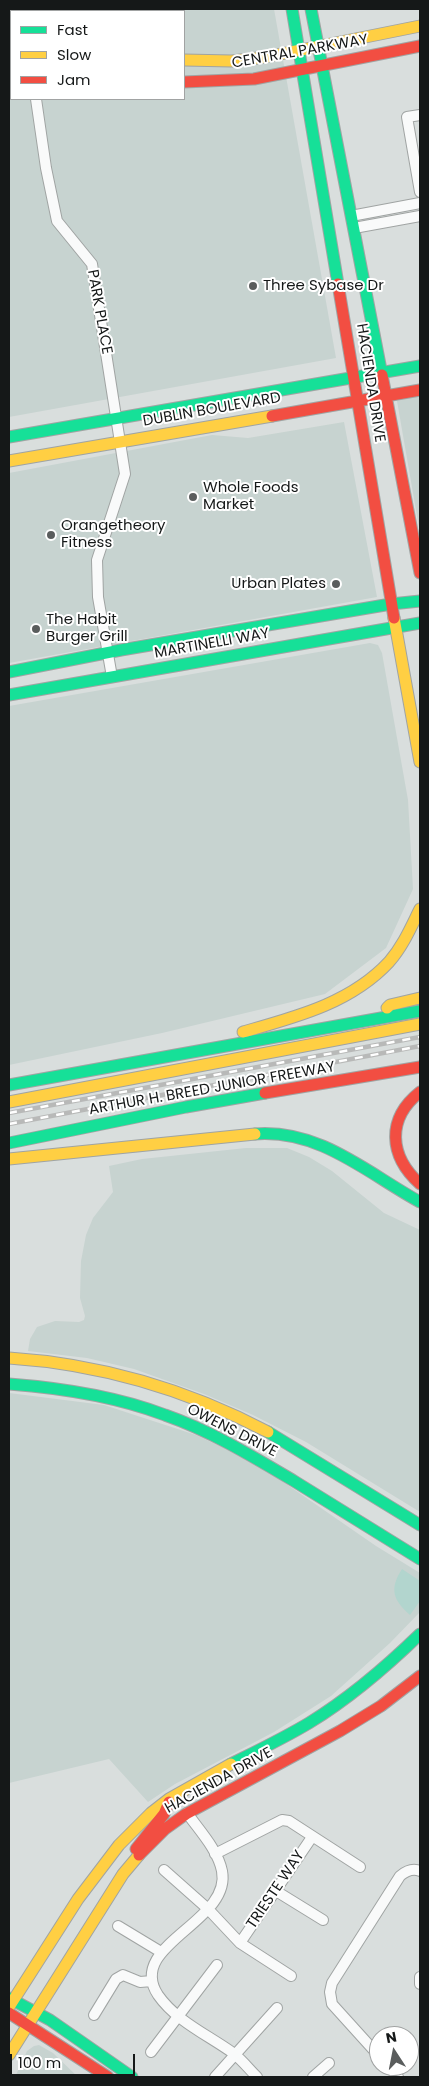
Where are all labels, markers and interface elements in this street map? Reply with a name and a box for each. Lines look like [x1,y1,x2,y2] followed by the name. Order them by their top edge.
[10,10,185,100] legend
[57,19,88,40] text: Fast
[230,31,370,73] street label: CENTRAL PARKWAY
[57,44,91,65] text: Slow
[57,69,91,90] text: Jam
[83,268,115,356] street label: PARK PLACE
[263,277,384,295] place label: Three Sybase Dr
[247,280,259,292] marker: Three Sybase Dr
[352,322,388,444] street label: HACIENDA DRIVE
[142,389,282,431] street label: DUBLIN BOULEVARD
[203,479,299,514] place label: Whole Foods Market
[187,491,199,503] marker: Whole Foods Market
[61,517,166,552] place label: Orangetheory Fitness
[45,529,57,541] marker: Orangetheory Fitness
[231,575,326,593] place label: Urban Plates
[330,578,342,590] marker: Urban Plates
[46,611,128,646] place label: The Habit Burger Grill
[30,623,42,635] marker: The Habit Burger Grill
[153,625,271,663] street label: MARTINELLI WAY
[88,1058,336,1120] street label: ARTHUR H. BREED JUNIOR FREEWAY
[184,1401,280,1461] street label: OWENS DRIVE
[162,1744,276,1818] street label: HACIENDA DRIVE
[243,1847,309,1933] street label: TRIESTE WAY
[369,2026,419,2076] north arrow
[384,2026,398,2048] text: N
[12,2044,138,2076] scale bar
[18,2052,61,2073] text: 100 m

